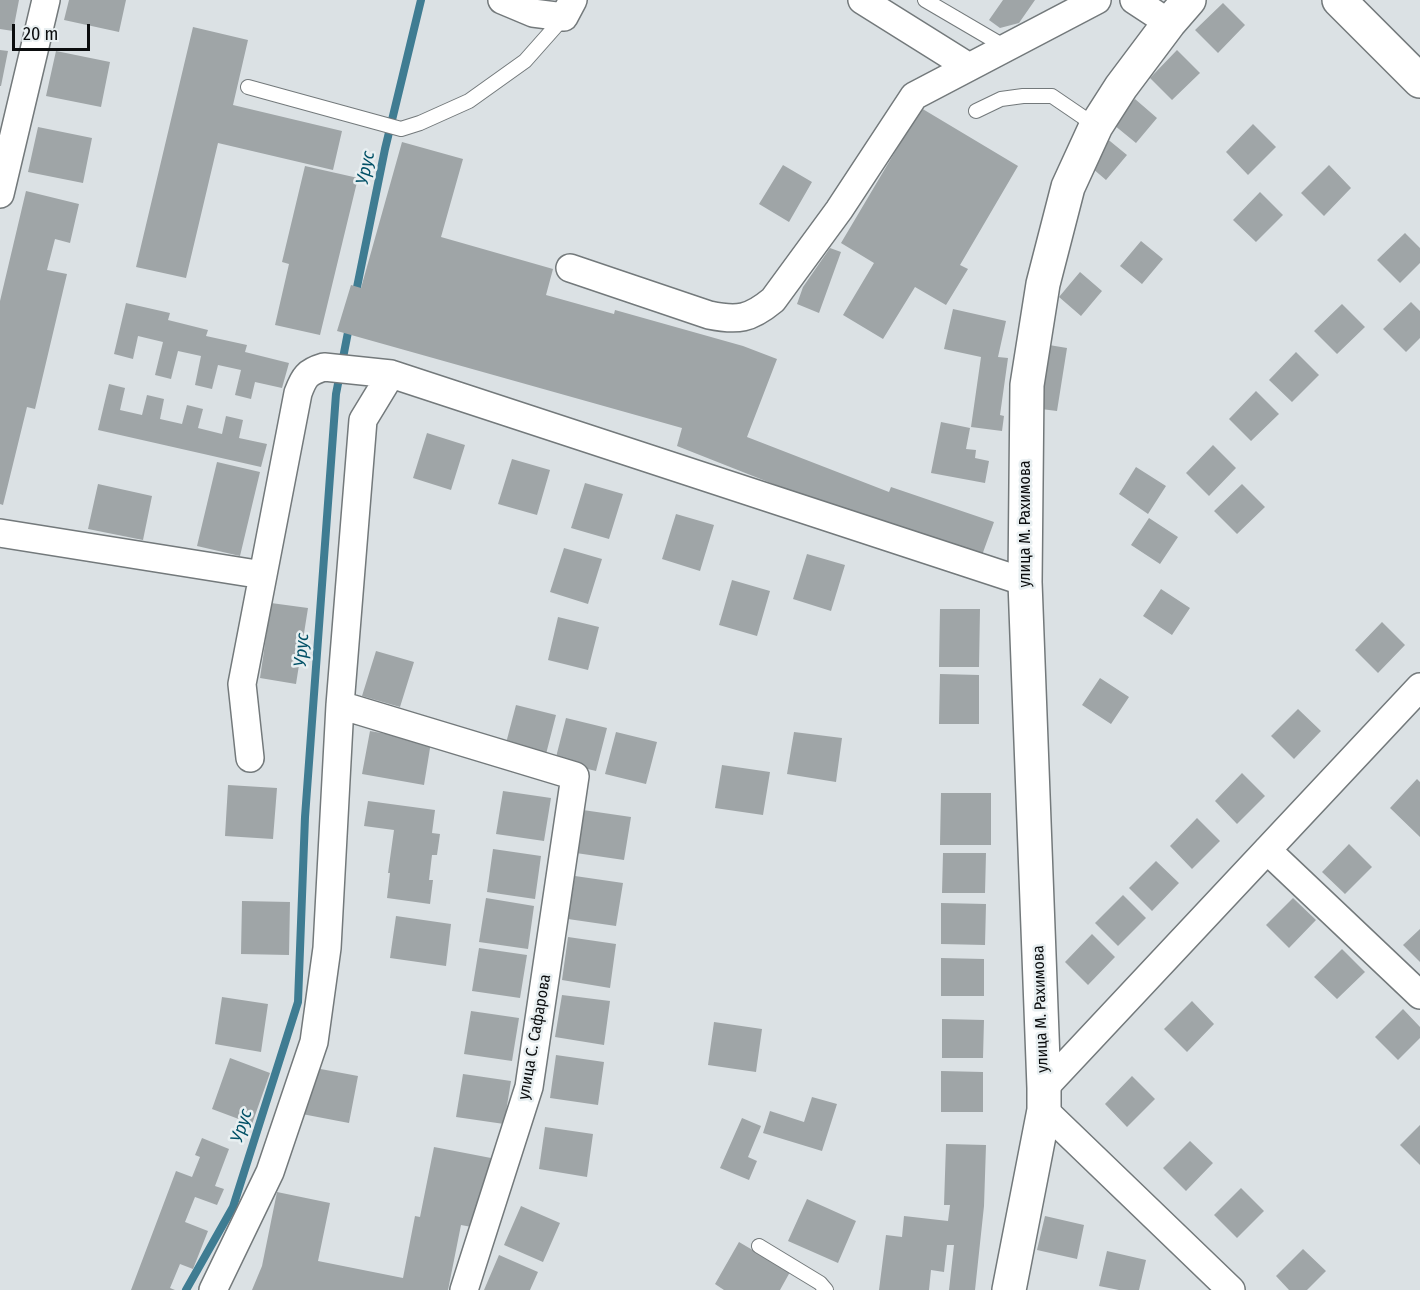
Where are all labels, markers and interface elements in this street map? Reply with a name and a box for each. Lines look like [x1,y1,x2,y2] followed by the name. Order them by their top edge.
[15,12,93,50] scale bar
[23,23,58,45] text: 20 m
[352,149,380,187] water label: Урус
[1016,460,1036,588] street label: улица М. Рахимова
[290,632,314,668] water label: Урус
[1029,945,1053,1073] street label: улица М. Рахимова
[515,973,555,1101] street label: улица С. Сафарова
[227,1107,257,1145] water label: Урус

